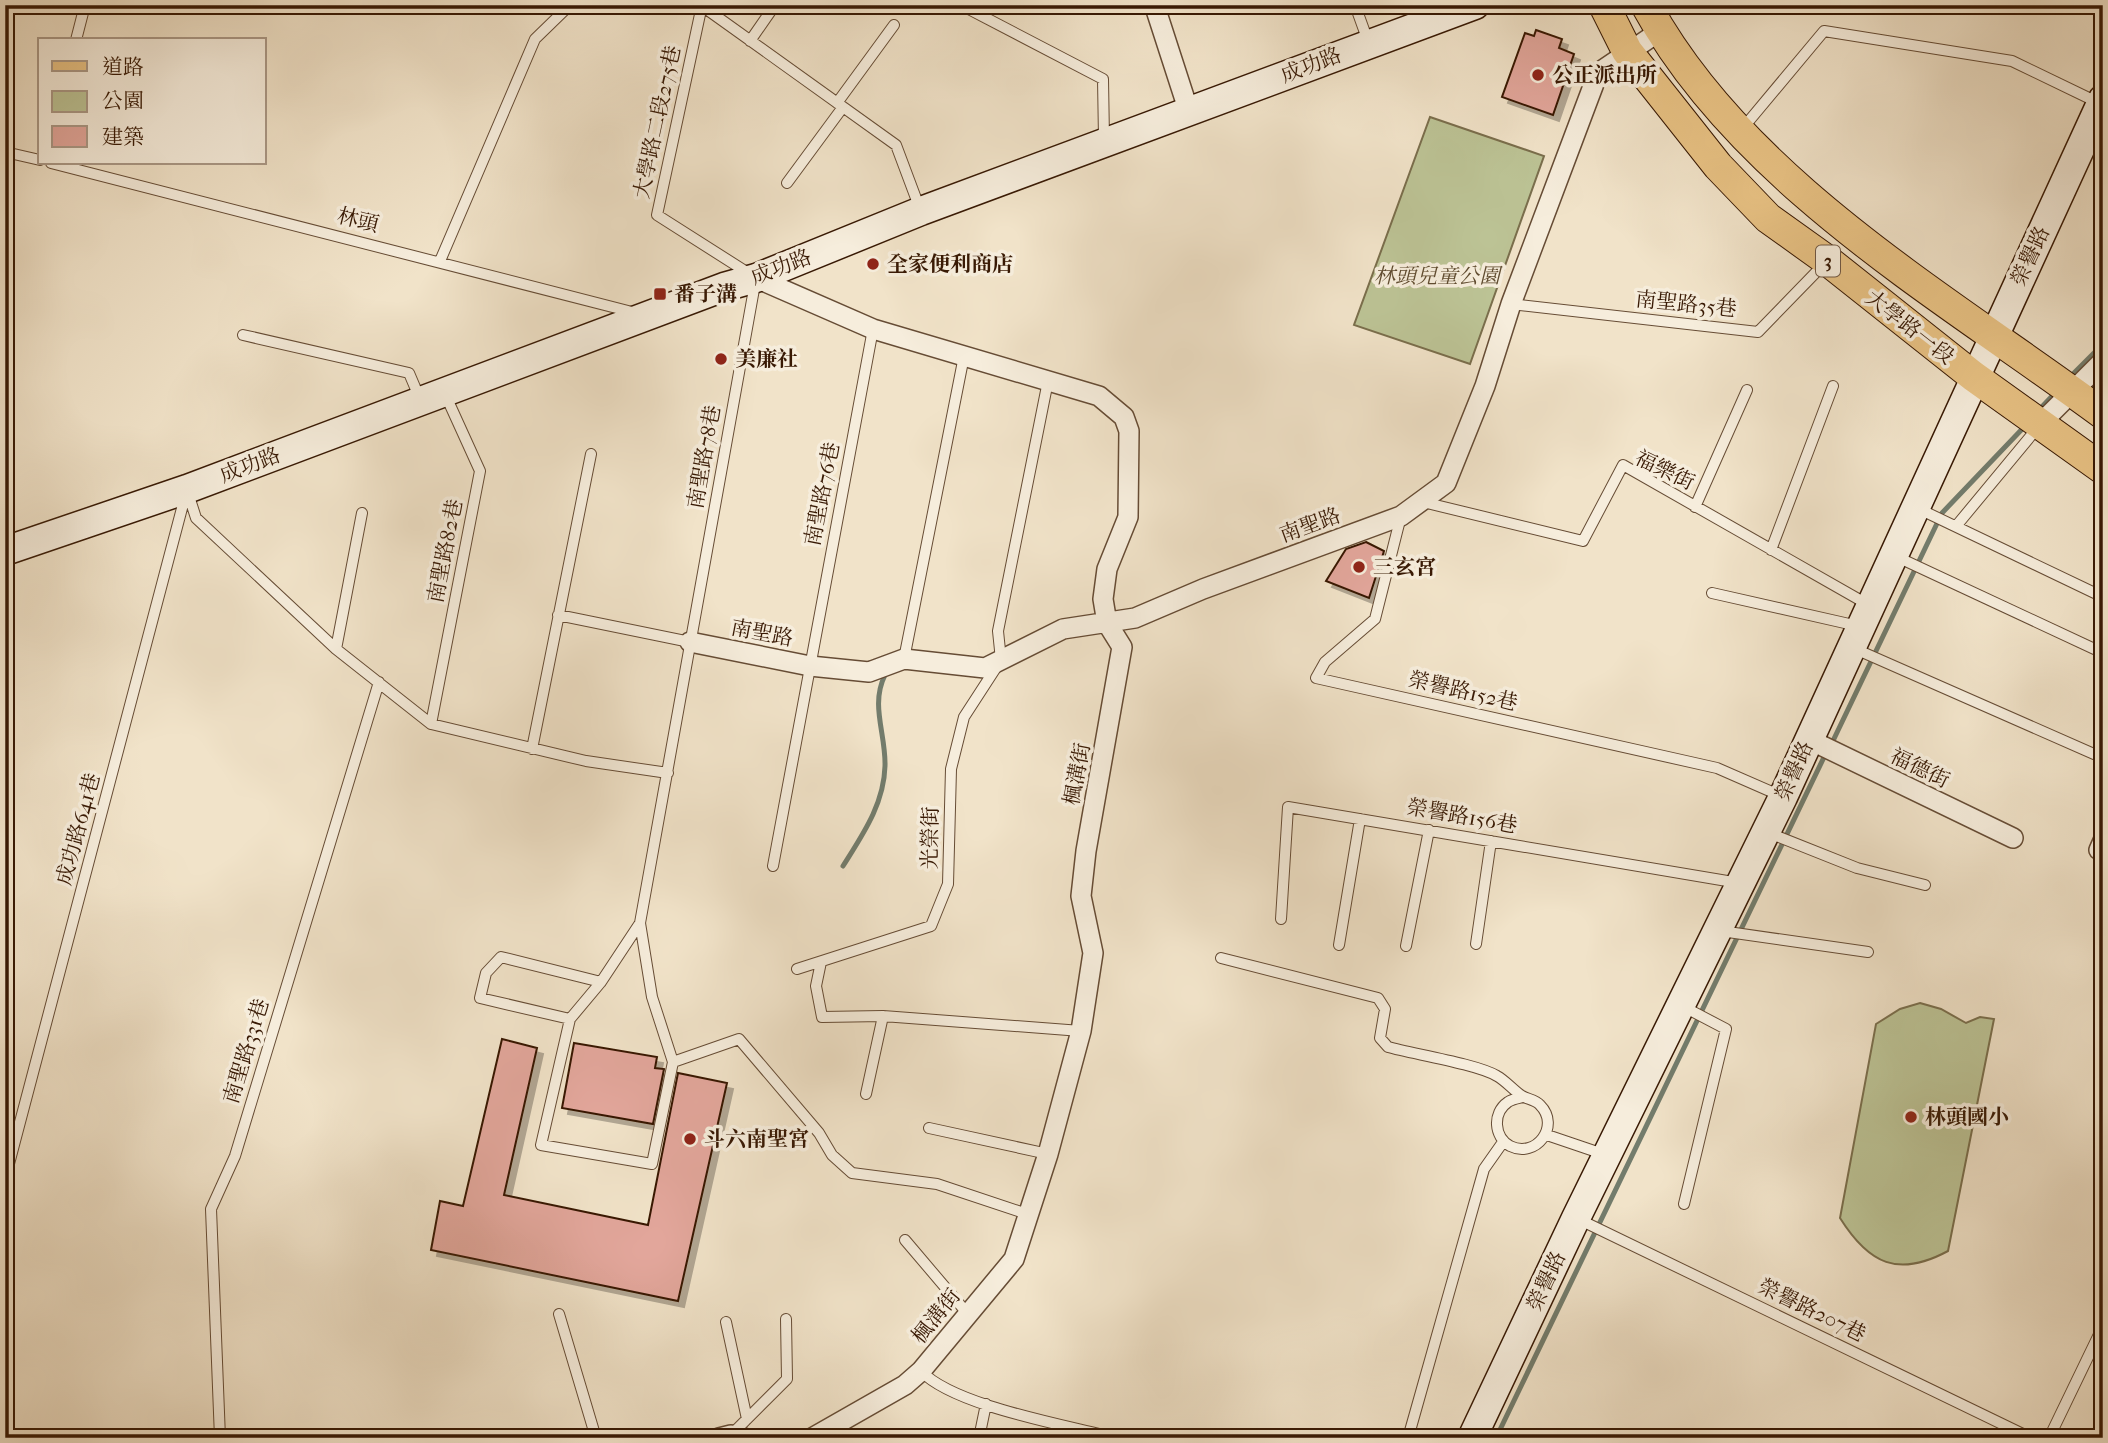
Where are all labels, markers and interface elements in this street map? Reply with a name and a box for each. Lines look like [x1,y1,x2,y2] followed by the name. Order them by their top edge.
[38,38,266,164] legend
[629,43,685,201] street label: 大學路二段275巷
[1277,43,1345,87] street label: 成功路
[102,55,144,79] text: 道路
[1552,63,1657,87] place label: 公正派出所
[1530,67,1546,83] marker: 公正派出所
[102,89,144,113] text: 公園
[102,125,144,149] text: 建築
[335,203,381,237] street label: 林頭
[2006,222,2054,290] street label: 榮譽路
[747,245,815,289] street label: 成功路
[1816,246,1840,276] road number: 3
[887,252,1013,276] place label: 全家便利商店
[865,256,881,272] marker: 全家便利商店
[1374,264,1503,288] park label: 林頭兒童公園
[674,282,737,306] place label: 番子溝
[1861,285,1959,369] street label: 大學路一段
[652,286,668,302] marker: 番子溝
[1634,287,1738,321] street label: 南聖路35巷
[735,347,798,371] place label: 美廉社
[713,351,729,367] marker: 美廉社
[683,403,725,511] street label: 南聖路78巷
[800,440,844,548] street label: 南聖路76巷
[216,443,284,487] street label: 成功路
[1631,445,1699,495] street label: 福樂街
[423,497,467,605] street label: 南聖路82巷
[1276,503,1344,547] street label: 南聖路
[1373,555,1436,579] place label: 三玄宮
[1351,559,1367,575] marker: 三玄宮
[729,615,795,651] street label: 南聖路
[1406,667,1520,715] street label: 榮譽路152巷
[1770,737,1818,805] street label: 榮譽路
[1059,741,1095,807] street label: 楓溝街
[1886,743,1954,793] street label: 福德街
[52,770,104,888] street label: 成功路641巷
[1405,794,1519,838] street label: 榮譽路156巷
[917,806,943,870] street label: 光榮街
[219,995,273,1107] street label: 南聖路331巷
[1925,1105,2009,1129] place label: 林頭國小
[1903,1109,1919,1125] marker: 林頭國小
[704,1127,809,1151] place label: 斗六南聖宮
[682,1131,698,1147] marker: 斗六南聖宮
[1522,1247,1570,1315] street label: 榮譽路
[1754,1274,1870,1346] street label: 榮譽路207巷
[907,1284,965,1348] street label: 楓溝街

